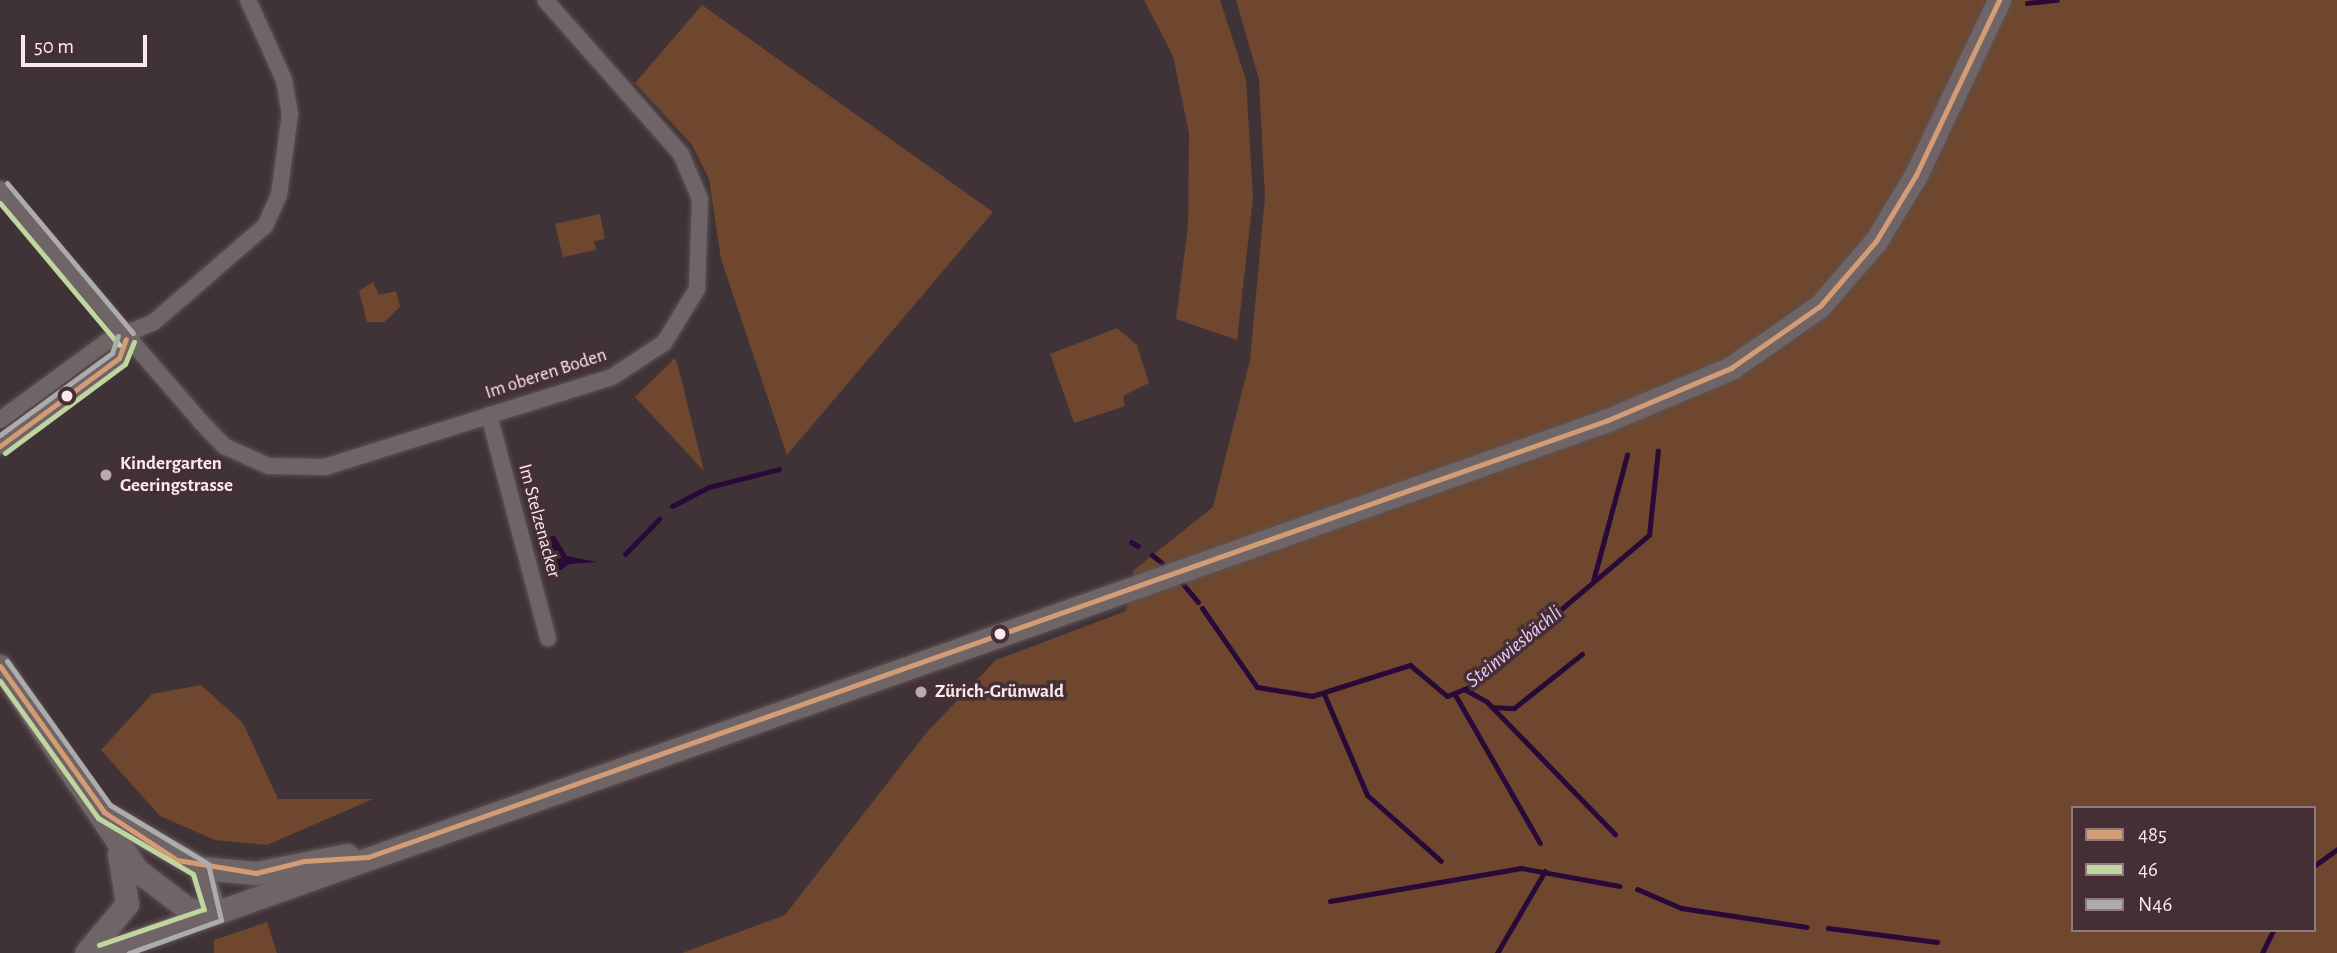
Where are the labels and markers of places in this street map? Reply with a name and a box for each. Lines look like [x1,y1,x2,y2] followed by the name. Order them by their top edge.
[60,389,74,403] unlabelled marker
[120,453,233,497] place label: Kindergarten Geeringstrasse
[98,467,114,483] marker: Kindergarten Geeringstrasse
[993,627,1007,641] unlabelled marker
[935,681,1064,703] place label: Zürich-Grünwald
[913,684,929,700] marker: Zürich-Grünwald

